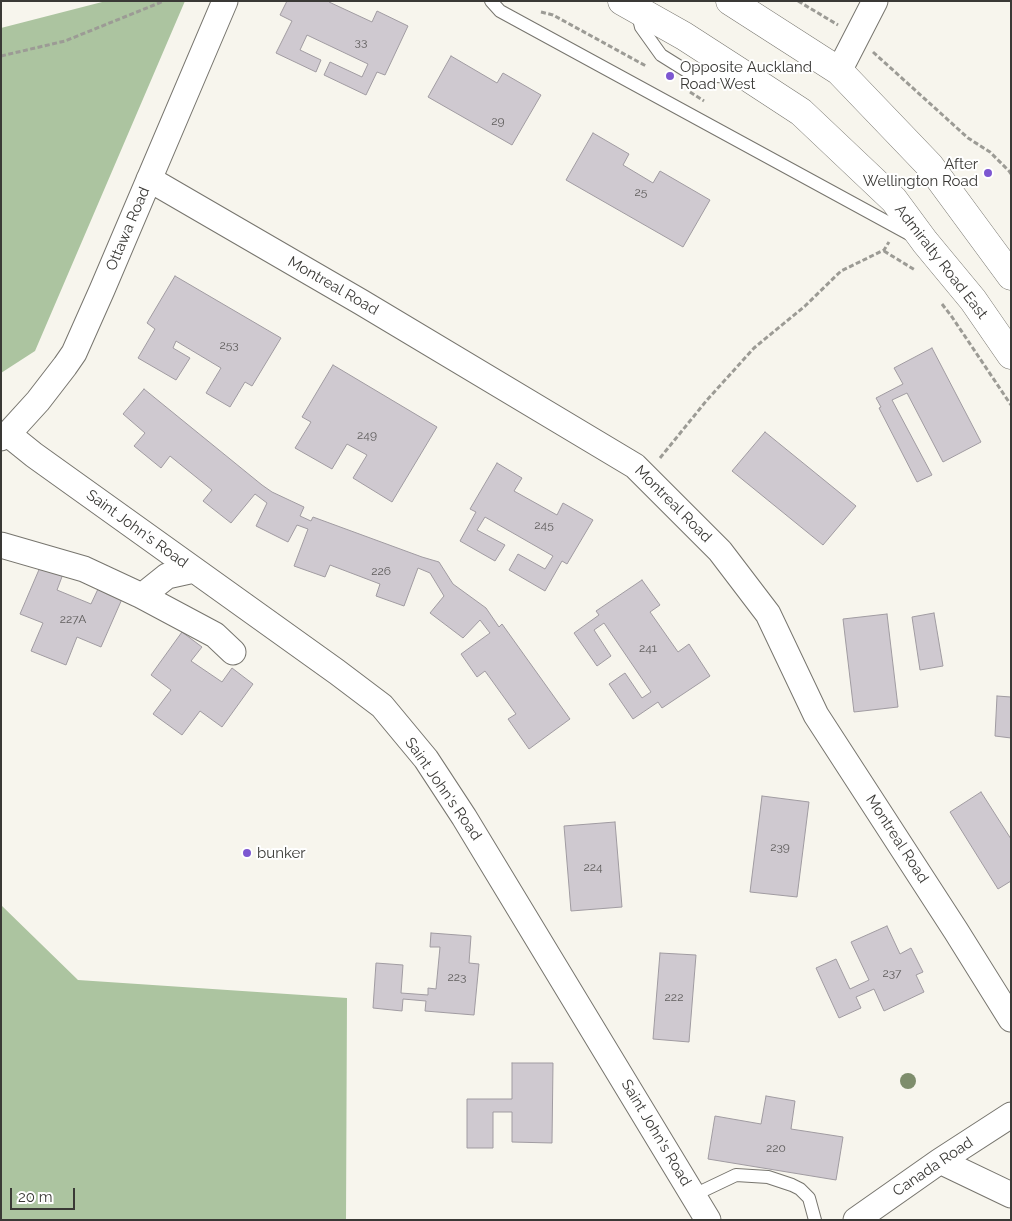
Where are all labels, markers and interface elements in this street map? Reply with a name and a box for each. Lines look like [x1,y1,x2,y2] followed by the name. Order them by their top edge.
[355,35,367,49] house number: 33
[680,58,812,93] place label: Opposite Auckland Road West
[664,70,676,82] marker: Opposite Auckland Road West
[491,114,505,128] house number: 29
[863,155,978,190] place label: After Wellington Road
[982,167,994,179] marker: After Wellington Road
[102,184,154,274] street label: Ottawa Road
[635,185,647,199] house number: 25
[891,201,991,323] street label: Admiralty Road East
[285,253,381,319] street label: Montreal Road
[219,338,239,352] house number: 253
[357,428,377,442] house number: 249
[631,462,715,546] street label: Montreal Road
[83,486,191,572] street label: Saint John's Road
[534,518,554,532] house number: 245
[371,564,391,578] house number: 226
[60,612,86,626] house number: 227A
[639,641,657,655] house number: 241
[401,734,485,844] street label: Saint John's Road
[862,792,932,886] street label: Montreal Road
[770,840,790,854] house number: 239
[257,844,306,862] place label: bunker
[241,847,253,859] marker: bunker
[583,860,603,874] house number: 224
[882,966,902,980] house number: 237
[448,970,466,984] house number: 223
[665,990,683,1004] house number: 222
[617,1076,695,1190] street label: Saint John's Road
[890,1134,976,1200] street label: Canada Road
[766,1141,786,1155] house number: 220
[12,1178,78,1210] scale bar
[18,1188,53,1206] text: 20 m

